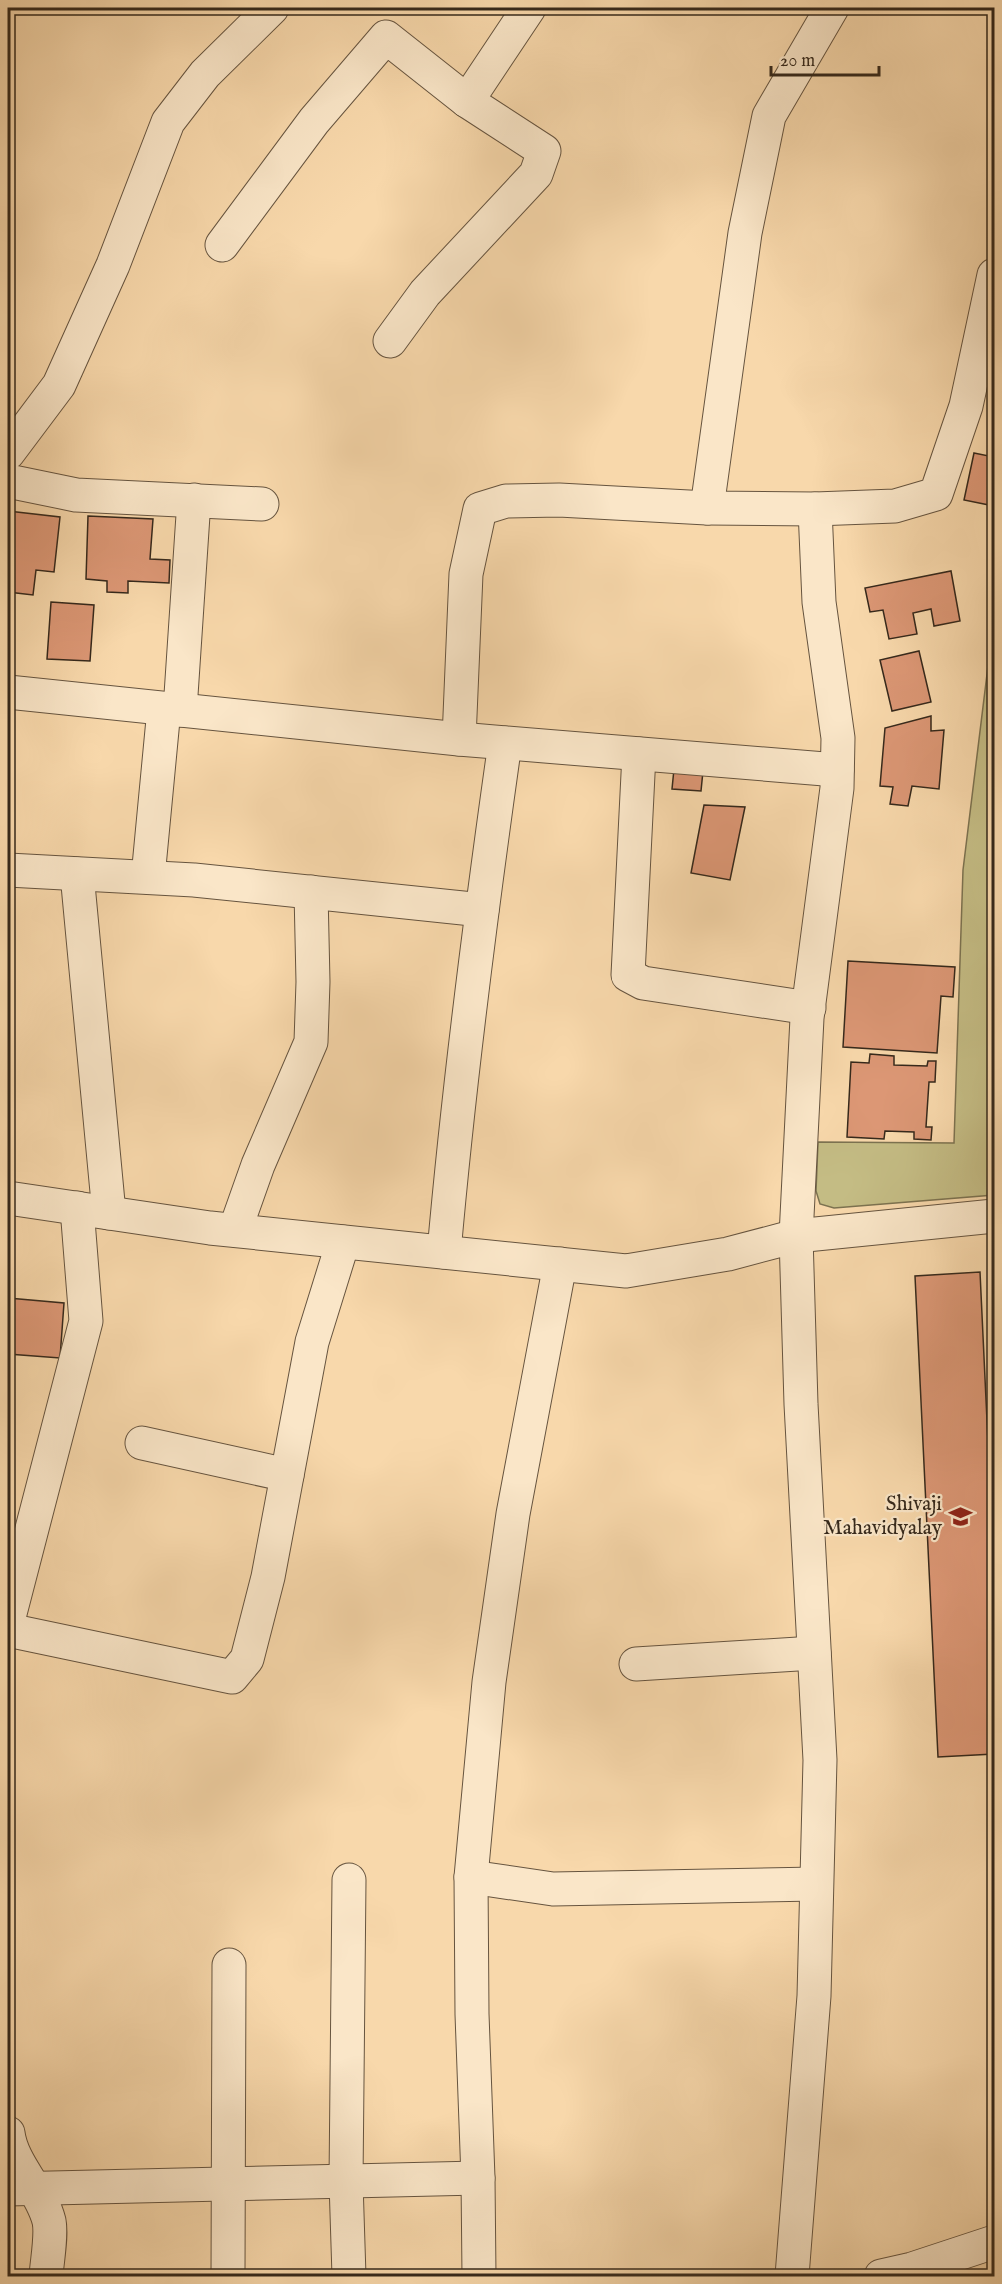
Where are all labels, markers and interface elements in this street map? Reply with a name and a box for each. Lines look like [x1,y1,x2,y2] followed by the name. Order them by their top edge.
[771,39,879,77] scale bar
[780,50,815,73] text: 20 m
[823,1491,943,1542] place label: Shivaji Mahavidyalay
[947,1503,973,1529] school or university icon: Shivaji Mahavidyalay

